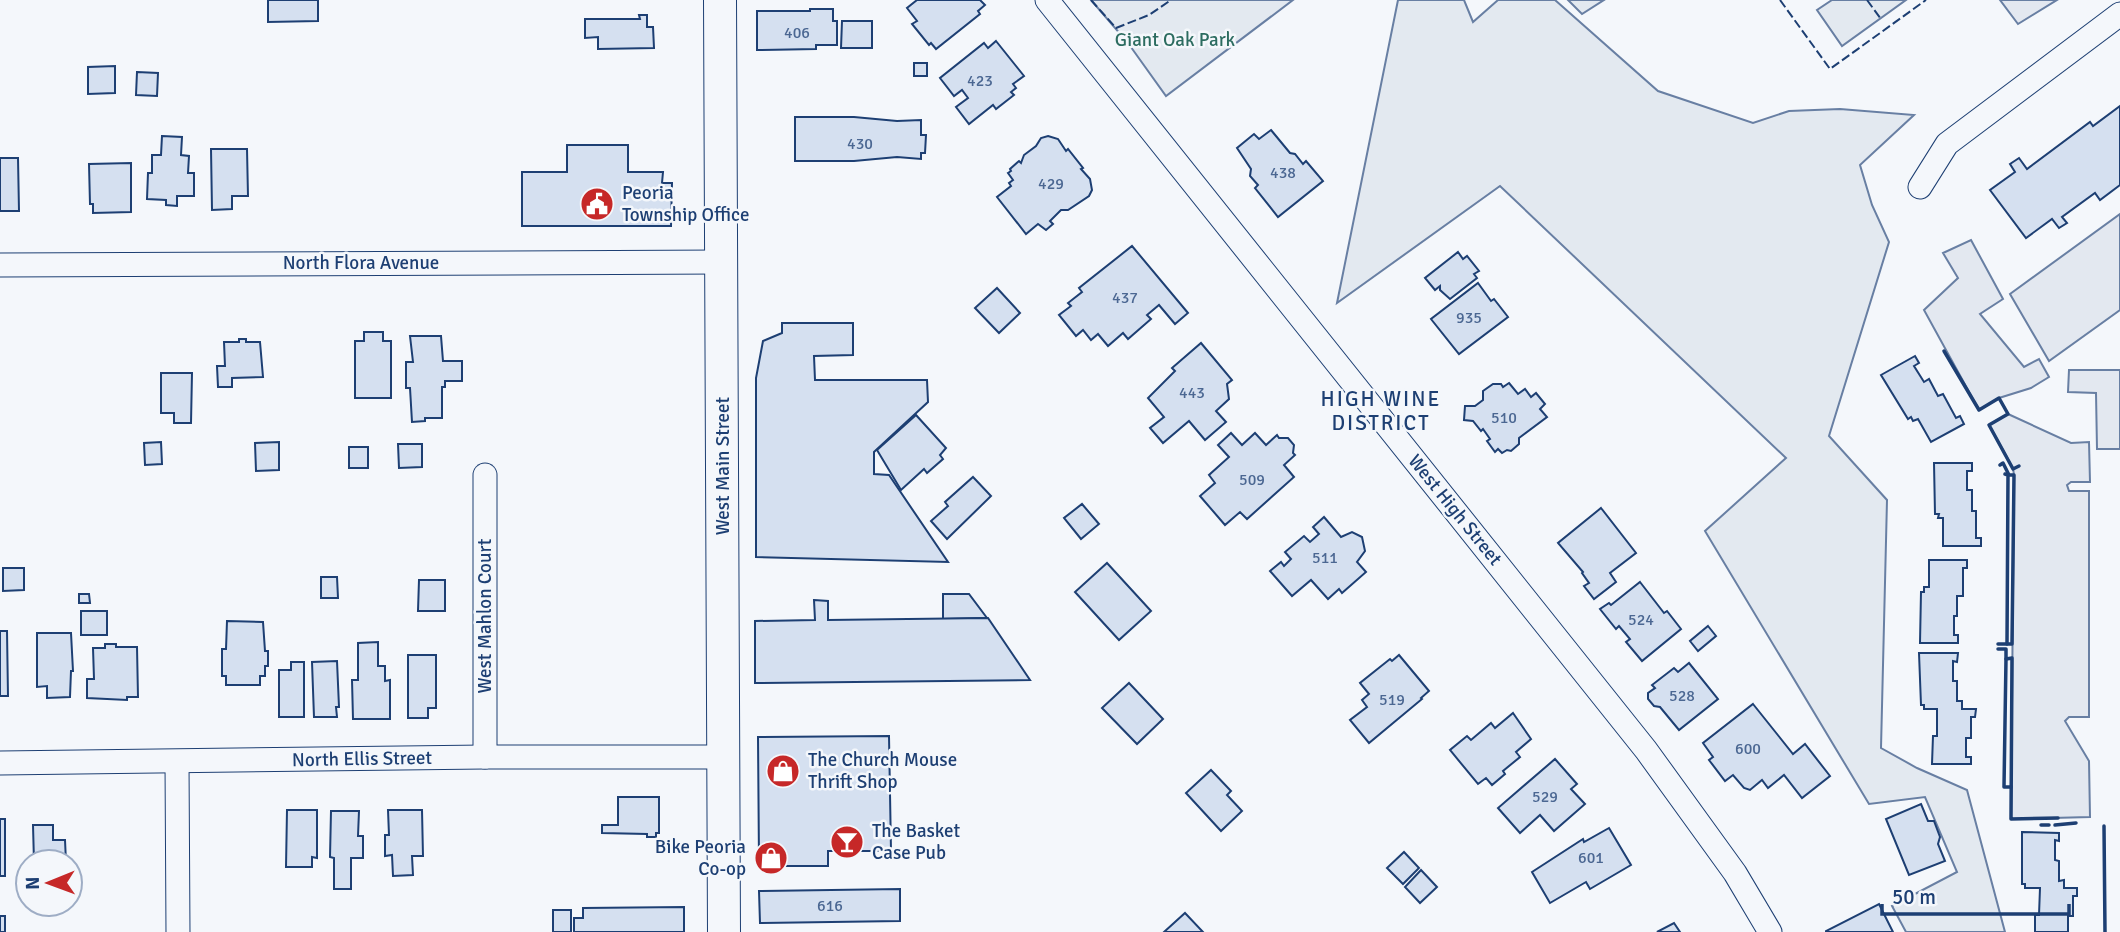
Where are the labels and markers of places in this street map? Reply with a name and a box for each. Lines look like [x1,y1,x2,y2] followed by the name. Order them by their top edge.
[622,181,749,227] place label: Peoria Township Office
[578,185,616,223] public building icon: Peoria Township Office
[808,748,957,794] place label: The Church Mouse Thrift Shop
[764,752,802,790] shop icon: The Church Mouse Thrift Shop
[872,819,960,865] place label: The Basket Case Pub
[828,823,866,861] bar icon: The Basket Case Pub
[655,835,746,881] place label: Bike Peoria Co-op
[752,839,790,877] shop icon: Bike Peoria Co-op

